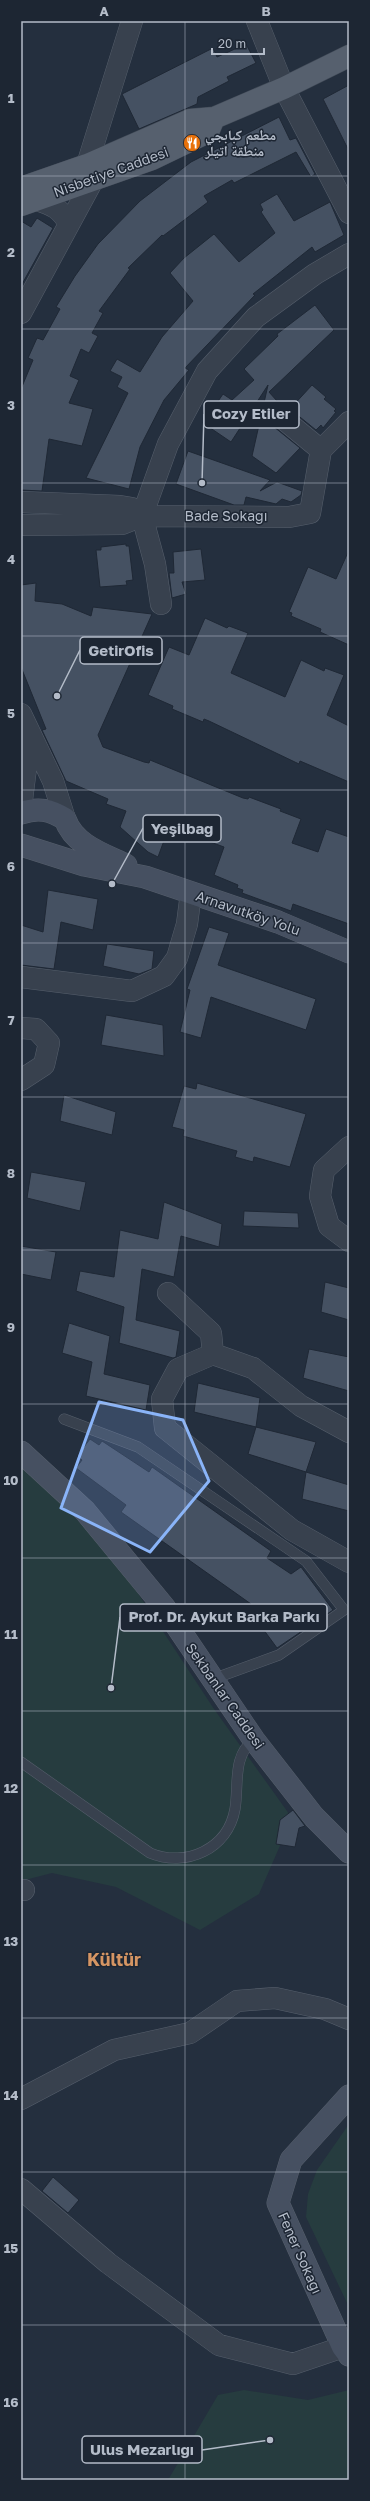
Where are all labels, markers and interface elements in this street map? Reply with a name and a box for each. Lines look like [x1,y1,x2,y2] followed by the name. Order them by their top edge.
[99,3,109,19] text: A
[261,3,271,19] text: B
[212,30,264,56] scale bar
[218,36,246,51] text: 20 m
[8,90,15,106] text: 1
[204,126,276,159] place label: مطعم كبابجي منطقة اتيلر
[182,133,202,153] restaurant icon: مطعم كبابجي منطقة اتيلر
[51,143,171,200] street label: Nisbetiye Caddesi
[7,244,15,260] text: 2
[7,397,15,413] text: 3
[204,401,299,428] callout: Cozy Etiler
[211,404,291,422] text: Cozy Etiler
[185,507,267,524] street label: Bade Sokağı
[7,551,15,567] text: 4
[80,637,162,664] callout: GetirOfis
[88,641,154,659] text: GetirOfis
[7,705,15,721] text: 5
[143,815,221,842] callout: Yeşilbağ
[151,819,213,837] text: Yeşilbağ
[7,858,15,874] text: 6
[194,887,303,938] street label: Arnavutköy Yolu
[7,1012,15,1028] text: 7
[7,1165,15,1181] text: 8
[7,1319,15,1335] text: 9
[3,1472,19,1488] text: 10
[120,1604,327,1631] callout: Prof. Dr. Aykut Barka Parkı
[128,1607,320,1625] text: Prof. Dr. Aykut Barka Parkı
[4,1626,18,1642] text: 11
[182,1639,268,1752] street label: Sekbanlar Caddesi
[4,1780,18,1796] text: 12
[4,1933,18,1949] text: 13
[87,1948,141,1970] district label: Kültür
[4,2087,18,2103] text: 14
[275,2209,326,2296] street label: Fener Sokağı
[4,2240,18,2256] text: 15
[4,2394,18,2410] text: 16
[82,2436,202,2463] callout: Ulus Mezarlığı
[90,2440,194,2458] text: Ulus Mezarlığı

